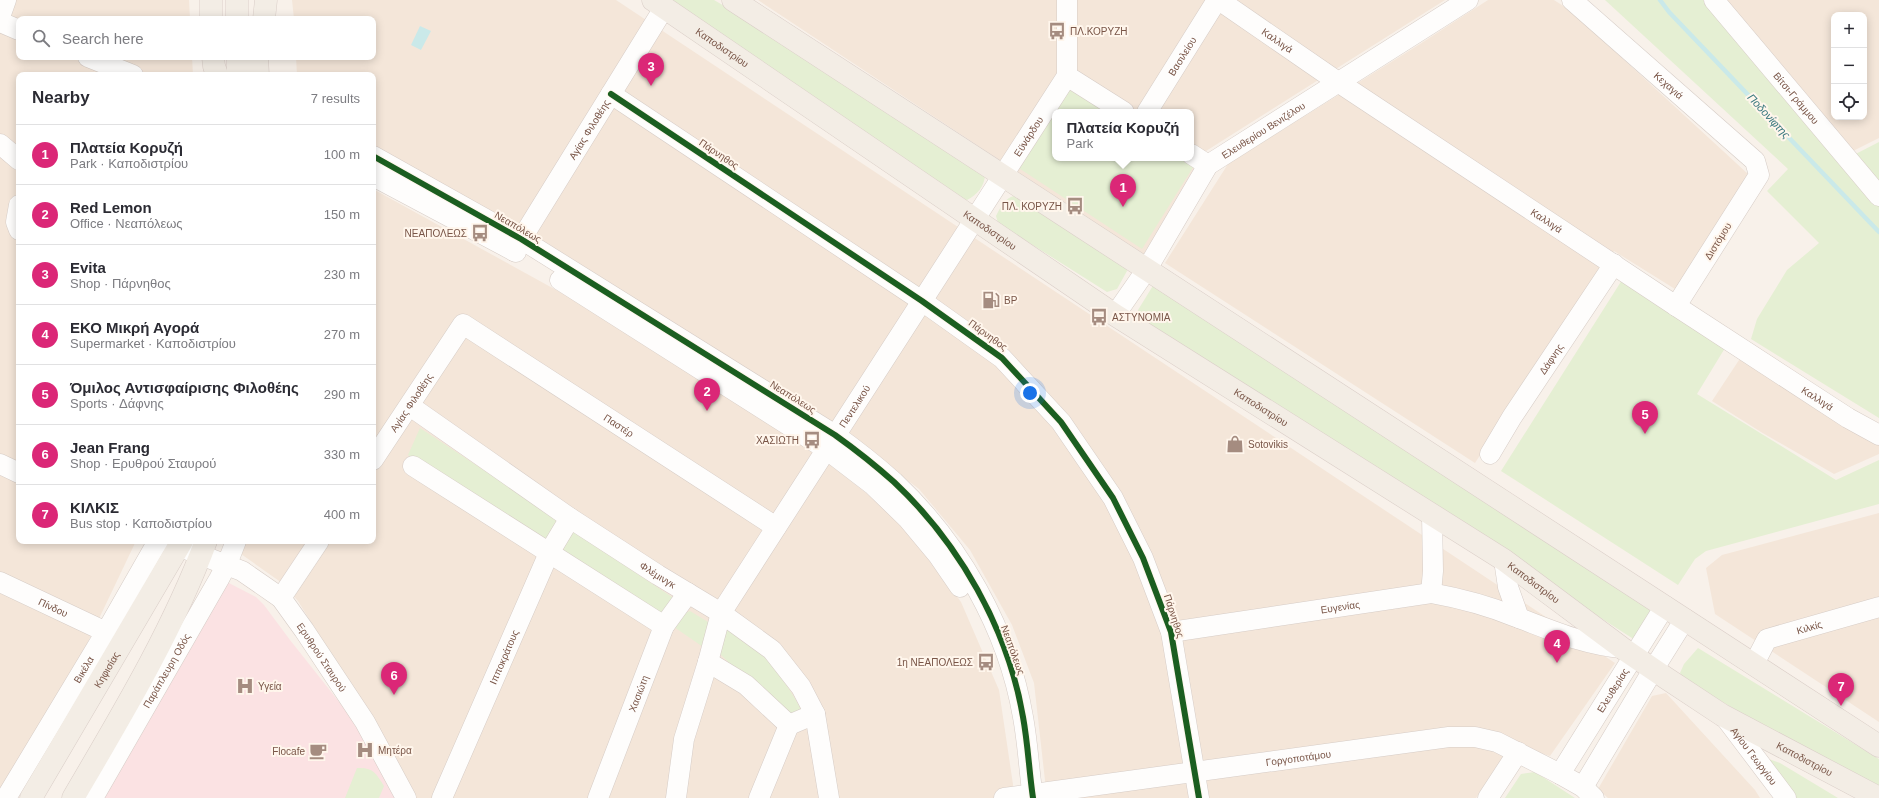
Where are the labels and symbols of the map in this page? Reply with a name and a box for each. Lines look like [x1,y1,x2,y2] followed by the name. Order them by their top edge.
[1047,21,1067,41] bus stop icon: ΠΛ.ΚΟΡΥΖΗ
[694,25,751,69] street label: Καποδιστρίου
[1070,26,1128,37] place label: ΠΛ.ΚΟΡΥΖΗ
[1260,26,1295,55] street label: Καλλιγά
[1166,35,1198,77] street label: Βασιλείου
[638,53,664,86] pin: 3
[1652,70,1686,101] street label: Κεχαγιά
[1772,70,1821,126] street label: Βίτσι-Γράμμου
[1745,91,1793,142] water label: Ποδονίφτης
[567,97,612,161] street label: Αγίας Φιλοθέης
[1220,99,1307,160] street label: Ελευθερίου Βενιζέλου
[1011,114,1045,158] street label: Εϋνάρδου
[697,137,741,171] street label: Πάρνηθος
[1110,174,1136,207] pin: 1
[1065,196,1085,216] bus stop icon: ΠΛ. ΚΟΡΥΖΗ
[1002,201,1062,212] place label: ΠΛ. ΚΟΡΥΖΗ
[1529,206,1565,235] street label: Καλλιγά
[962,208,1019,252] street label: Καποδιστρίου
[493,209,543,245] street label: Νεαπόλεως
[1702,221,1734,261] street label: Διστόμου
[470,223,490,243] bus stop icon: ΝΕΑΠΟΛΕΩΣ
[405,228,467,239] place label: ΝΕΑΠΟΛΕΩΣ
[981,290,1001,310] fuel station icon: BP
[1004,295,1018,306] place label: BP
[1089,307,1109,327] bus stop icon: ΑΣΤΥΝΟΜΙΑ
[1112,312,1171,323] place label: ΑΣΤΥΝΟΜΙΑ
[966,317,1010,353] street label: Πάρνηθος
[1537,341,1565,376] street label: Δάφνης
[388,371,435,434] street label: Αγίας Φιλοθέης
[694,378,720,411] pin: 2
[768,379,818,415] street label: Νεαπόλεως
[837,383,872,429] street label: Πεντελικού
[1020,383,1040,403] your location
[1800,384,1836,413] street label: Καλλιγά
[1232,386,1290,428] street label: Καποδιστρίου
[1632,401,1658,434] pin: 5
[602,411,636,439] street label: Παστέρ
[802,430,822,450] bus stop icon: ΧΑΣΙΩΤΗ
[1225,434,1245,454] shop icon: Sotovikis
[756,435,799,446] place label: ΧΑΣΙΩΤΗ
[1248,439,1288,450] place label: Sotovikis
[638,559,679,591] street label: Φλέμινγκ
[1506,559,1562,605] street label: Καποδιστρίου
[1162,593,1186,639] street label: Πάρνηθος
[37,596,70,619] street label: Πίνδου
[1320,598,1361,615] street label: Ευγενίας
[1795,618,1823,636] street label: Κιλκίς
[295,621,349,694] street label: Ερυθρού Σταυρού
[999,624,1027,676] street label: Νεαπόλεως
[487,628,520,686] street label: Ιπποκράτους
[1544,630,1570,663] pin: 4
[141,631,192,710] street label: Παράπλευρη Οδός
[92,649,121,690] street label: Κηφισίας
[976,652,996,672] bus stop icon: 1η ΝΕΑΠΟΛΕΩΣ
[71,654,96,685] street label: Βικέλα
[897,657,973,668] place label: 1η ΝΕΑΠΟΛΕΩΣ
[381,662,407,695] pin: 6
[1595,666,1631,714] street label: Ελευθερίας
[1828,673,1854,706] pin: 7
[626,674,650,713] street label: Χασιώτη
[235,676,255,696] hospital icon: Υγεία
[258,681,282,692] place label: Υγεία
[1729,725,1779,787] street label: Αγίου Γεωργίου
[1775,739,1834,778] street label: Καποδιστρίου
[355,740,375,760] hospital icon: Μητέρα
[308,741,328,761] cafe icon: Flocafe
[378,745,412,756] place label: Μητέρα
[272,746,305,757] place label: Flocafe
[1265,748,1332,768] street label: Γοργοποτάμου

